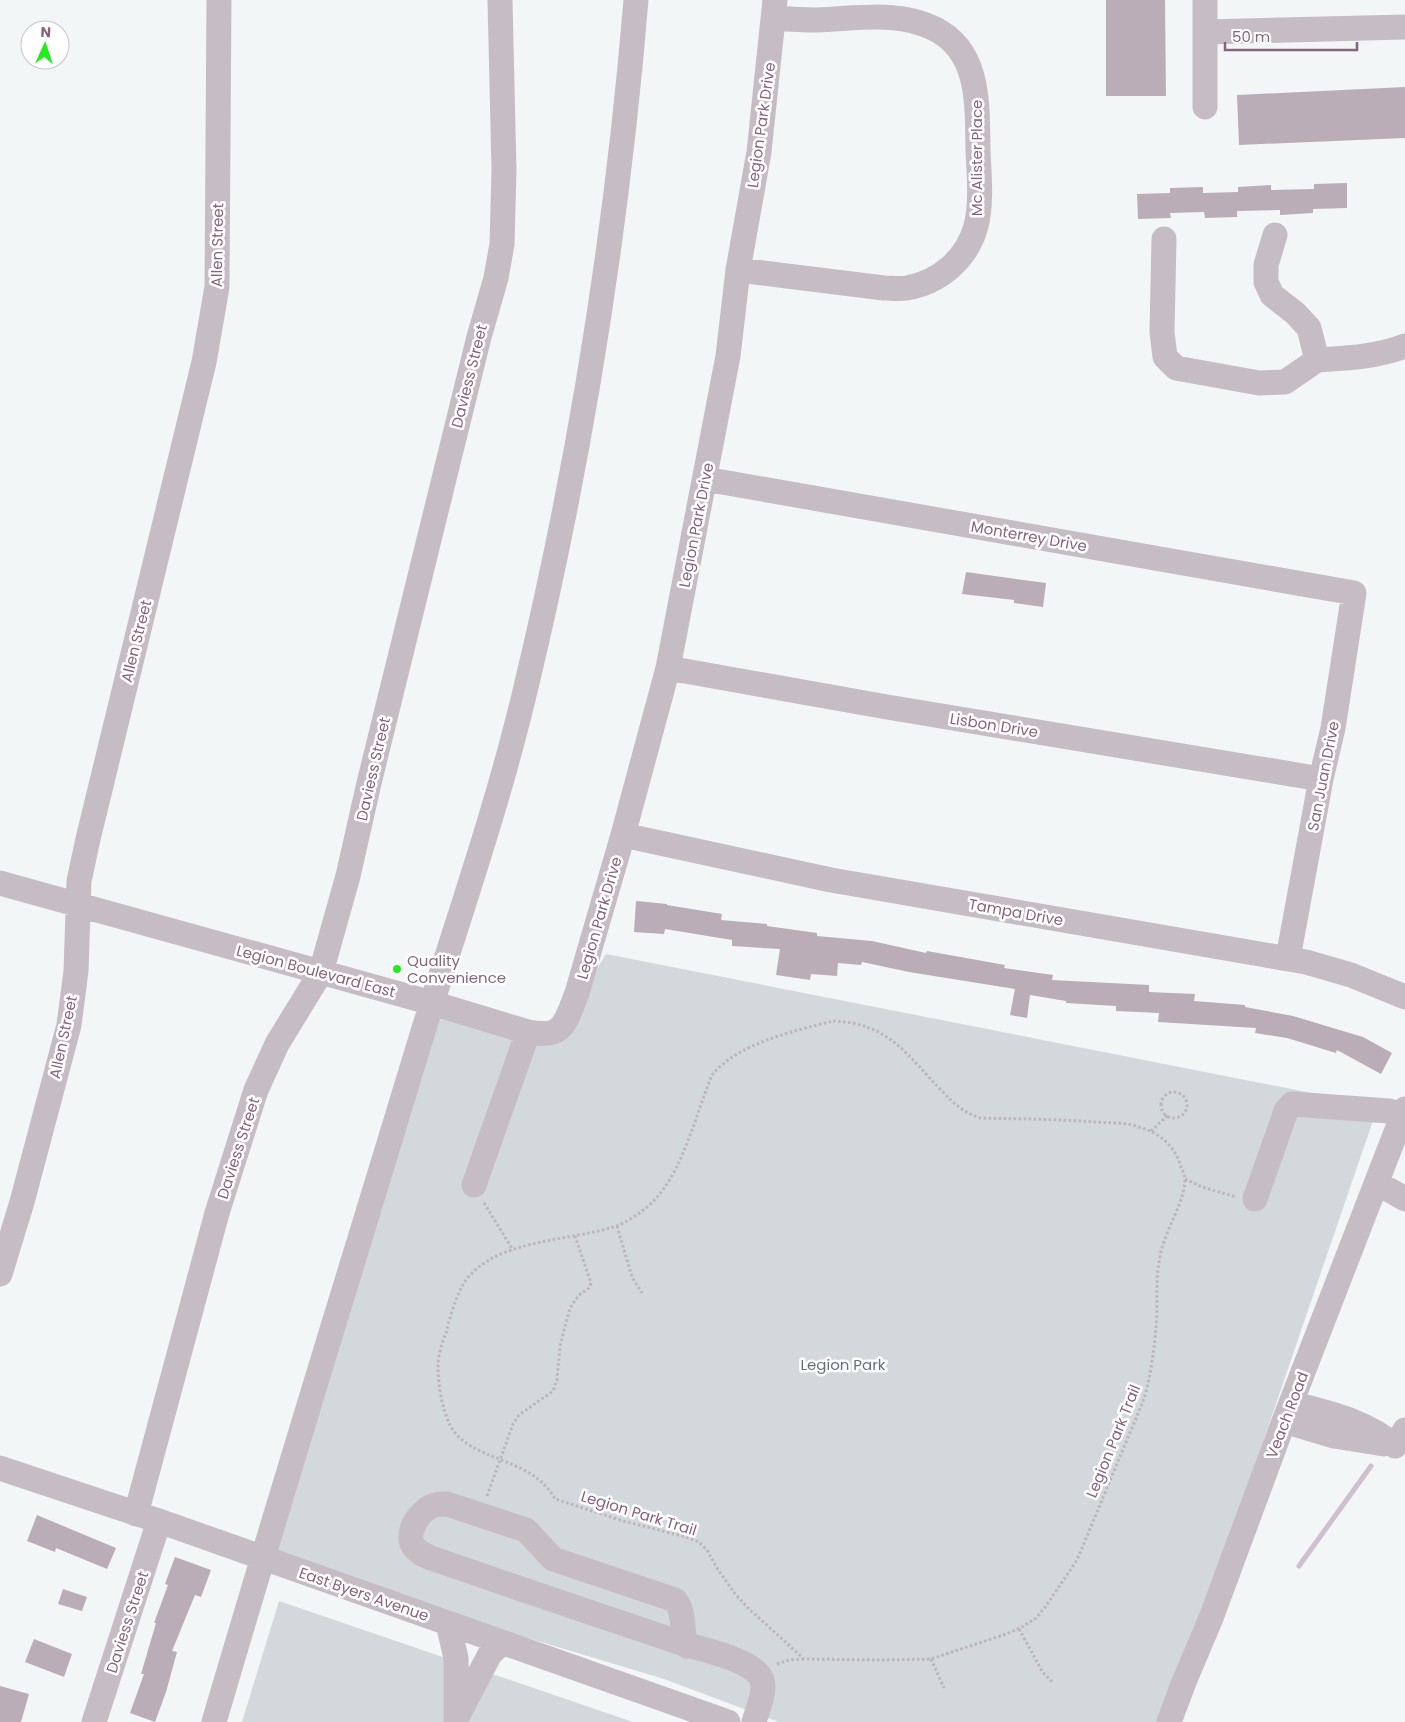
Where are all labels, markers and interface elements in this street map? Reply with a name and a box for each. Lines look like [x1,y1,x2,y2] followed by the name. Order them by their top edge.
[20,20,70,70] north arrow
[1225,20,1358,52] scale bar
[40,22,51,42] text: N
[1232,26,1270,47] text: 50 m
[742,61,780,189] street label: Legion Park Drive
[966,100,987,216] street label: Mc Alister Place
[206,203,228,287] street label: Allen Street
[446,322,492,430] street label: Daviess Street
[674,461,718,589] street label: Legion Park Drive
[969,515,1089,557] street label: Monterrey Drive
[116,598,156,684] street label: Allen Street
[948,708,1040,742] street label: Lisbon Drive
[351,715,395,823] street label: Daviess Street
[1302,719,1344,833] street label: San Juan Drive
[571,854,627,982] street label: Legion Park Drive
[967,893,1065,931] street label: Tampa Drive
[234,940,398,1002] street label: Legion Boulevard East
[407,950,506,988] place label: Quality Convenience
[391,963,403,975] marker: Quality Convenience
[44,994,82,1080] street label: Allen Street
[212,1094,264,1202] street label: Daviess Street
[801,1354,886,1375] park label: Legion Park
[1261,1369,1313,1461] street label: Veach Road
[1081,1381,1145,1501] street label: Legion Park Trail
[578,1485,700,1541] street label: Legion Park Trail
[296,1562,432,1626] street label: East Byers Avenue
[101,1568,153,1676] street label: Daviess Street

